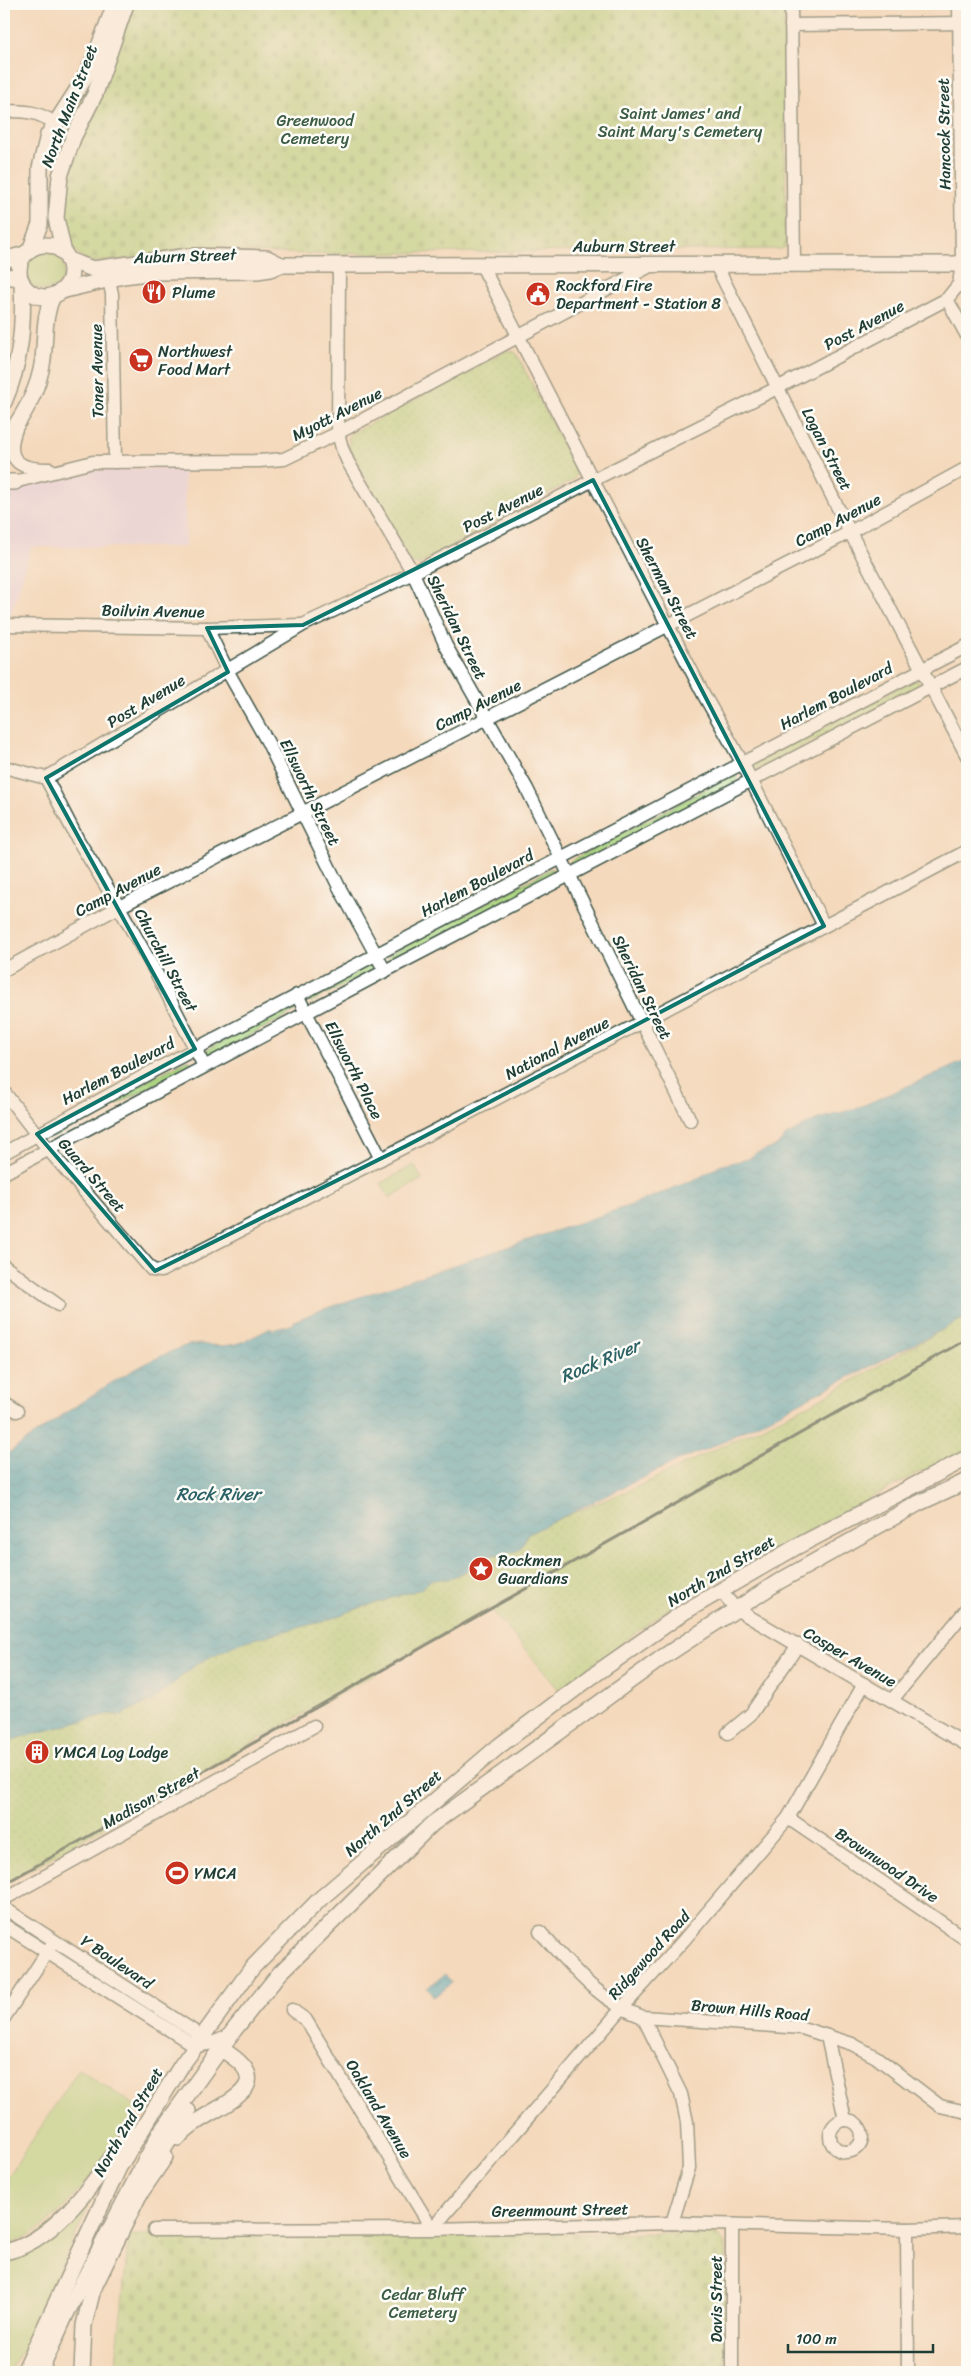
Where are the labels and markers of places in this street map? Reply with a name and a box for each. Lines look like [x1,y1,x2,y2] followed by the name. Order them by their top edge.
[556,271,721,318] place label: Rockford Fire Department - Station 8
[172,278,215,307] place label: Plume
[141,279,167,305] restaurant icon: Plume
[525,281,551,307] public building icon: Rockford Fire Department - Station 8
[158,337,233,384] place label: Northwest Food Mart
[128,347,154,373] supermarket icon: Northwest Food Mart
[498,1546,569,1593] place label: Rockmen Guardians
[468,1556,494,1582] place icon: Rockmen Guardians
[54,1738,169,1767] place label: YMCA Log Lodge
[24,1739,50,1765] building icon: YMCA Log Lodge
[194,1859,237,1888] place label: YMCA
[164,1860,190,1886] sports icon: YMCA

